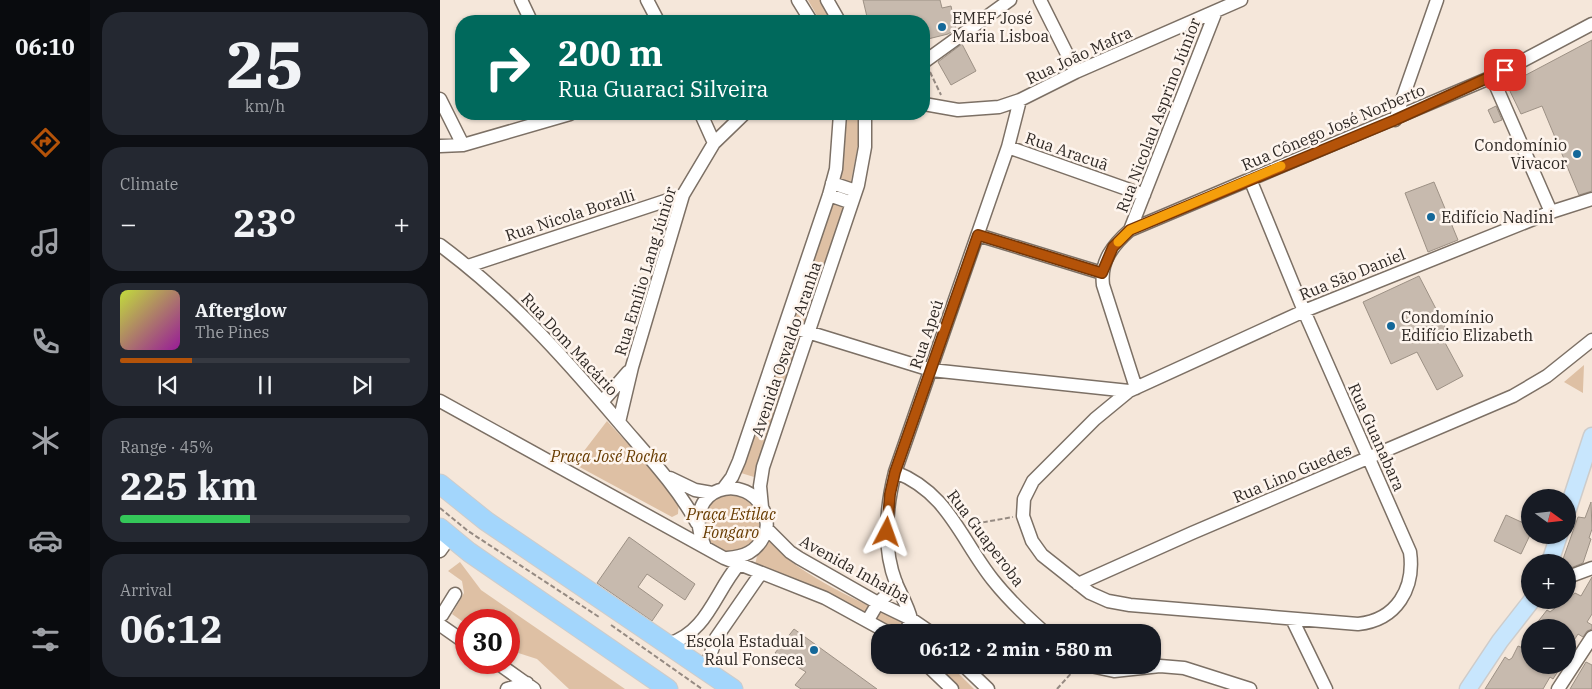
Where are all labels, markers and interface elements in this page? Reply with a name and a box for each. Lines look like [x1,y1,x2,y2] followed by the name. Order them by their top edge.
[952,8,1050,46] place label: EMEF José Maria Lisboa
[1112,15,1204,215] street label: Rua Nicolau Asprino Júnior
[226,21,304,106] text: 25
[936,21,948,33] marker: EMEF José Maria Lisboa
[1023,22,1135,88] street label: Rua João Mafra
[558,30,663,76] text: 200 m
[15,32,75,61] text: 06:10
[475,35,540,100] icon: right
[1484,49,1526,91] pin
[1491,56,1519,84] icon: arrive
[558,74,769,103] text: Rua Guaraci Silveira
[1238,79,1428,175] street label: Rua Cônego José Norberto
[245,96,285,116] text: km/h
[28,125,63,160] icon: directions
[1023,127,1111,175] street label: Rua Aracuã
[1474,135,1567,173] place label: Condomínio Vivacor
[1571,148,1583,160] marker: Condomínio Vivacor
[120,174,178,194] text: Climate
[610,184,680,358] street label: Rua Emílio Lang Júnior
[503,185,637,245] street label: Rua Nicola Boralli
[233,198,297,247] text: 23°
[120,205,137,242] text: −
[393,205,410,242] text: +
[1441,207,1554,227] place label: Edifício Nadini
[1425,211,1437,223] marker: Edifício Nadini
[28,225,63,260] icon: music
[1296,244,1408,304] street label: Rua São Daniel
[747,258,826,439] street label: Avenida Osvaldo Aranha
[517,289,623,399] street label: Rua Dom Macário
[905,296,947,371] street label: Rua Apeú
[195,298,287,322] text: Afterglow
[1401,307,1533,345] place label: Condomínio Edifício Elizabeth
[1385,320,1397,332] marker: Condomínio Edifício Elizabeth
[195,322,269,342] text: The Pines
[28,324,63,359] icon: phone
[154,371,182,399] icon: previous
[251,371,279,399] icon: pause
[348,371,376,399] icon: next
[1344,380,1410,494] street label: Rua Guanabara
[28,423,63,458] icon: climate
[120,437,213,457] text: Range · 45%
[1230,439,1354,507] street label: Rua Lino Guedes
[549,446,668,466] park label: Praça José Rocha
[120,461,258,510] text: 225 km
[943,486,1029,591] street label: Rua Guaperoba
[1521,489,1576,544] north arrow
[1521,489,1576,674] map controls
[685,504,776,542] park label: Praça Estilac Fongaro
[860,505,912,557] position arrow
[28,523,63,558] icon: car
[796,530,914,608] street label: Avenida Inhaíba
[1521,554,1576,609] button: +
[120,580,172,600] text: Arrival
[120,604,223,653] text: 06:12
[455,609,520,674] speed limit sign: 30
[1521,619,1576,674] button: −
[28,622,63,657] icon: filters
[686,631,804,669] place label: Escola Estadual Raul Fonseca
[920,637,1112,661] text: 06:12 · 2 min · 580 m
[808,644,820,656] marker: Escola Estadual Raul Fonseca

